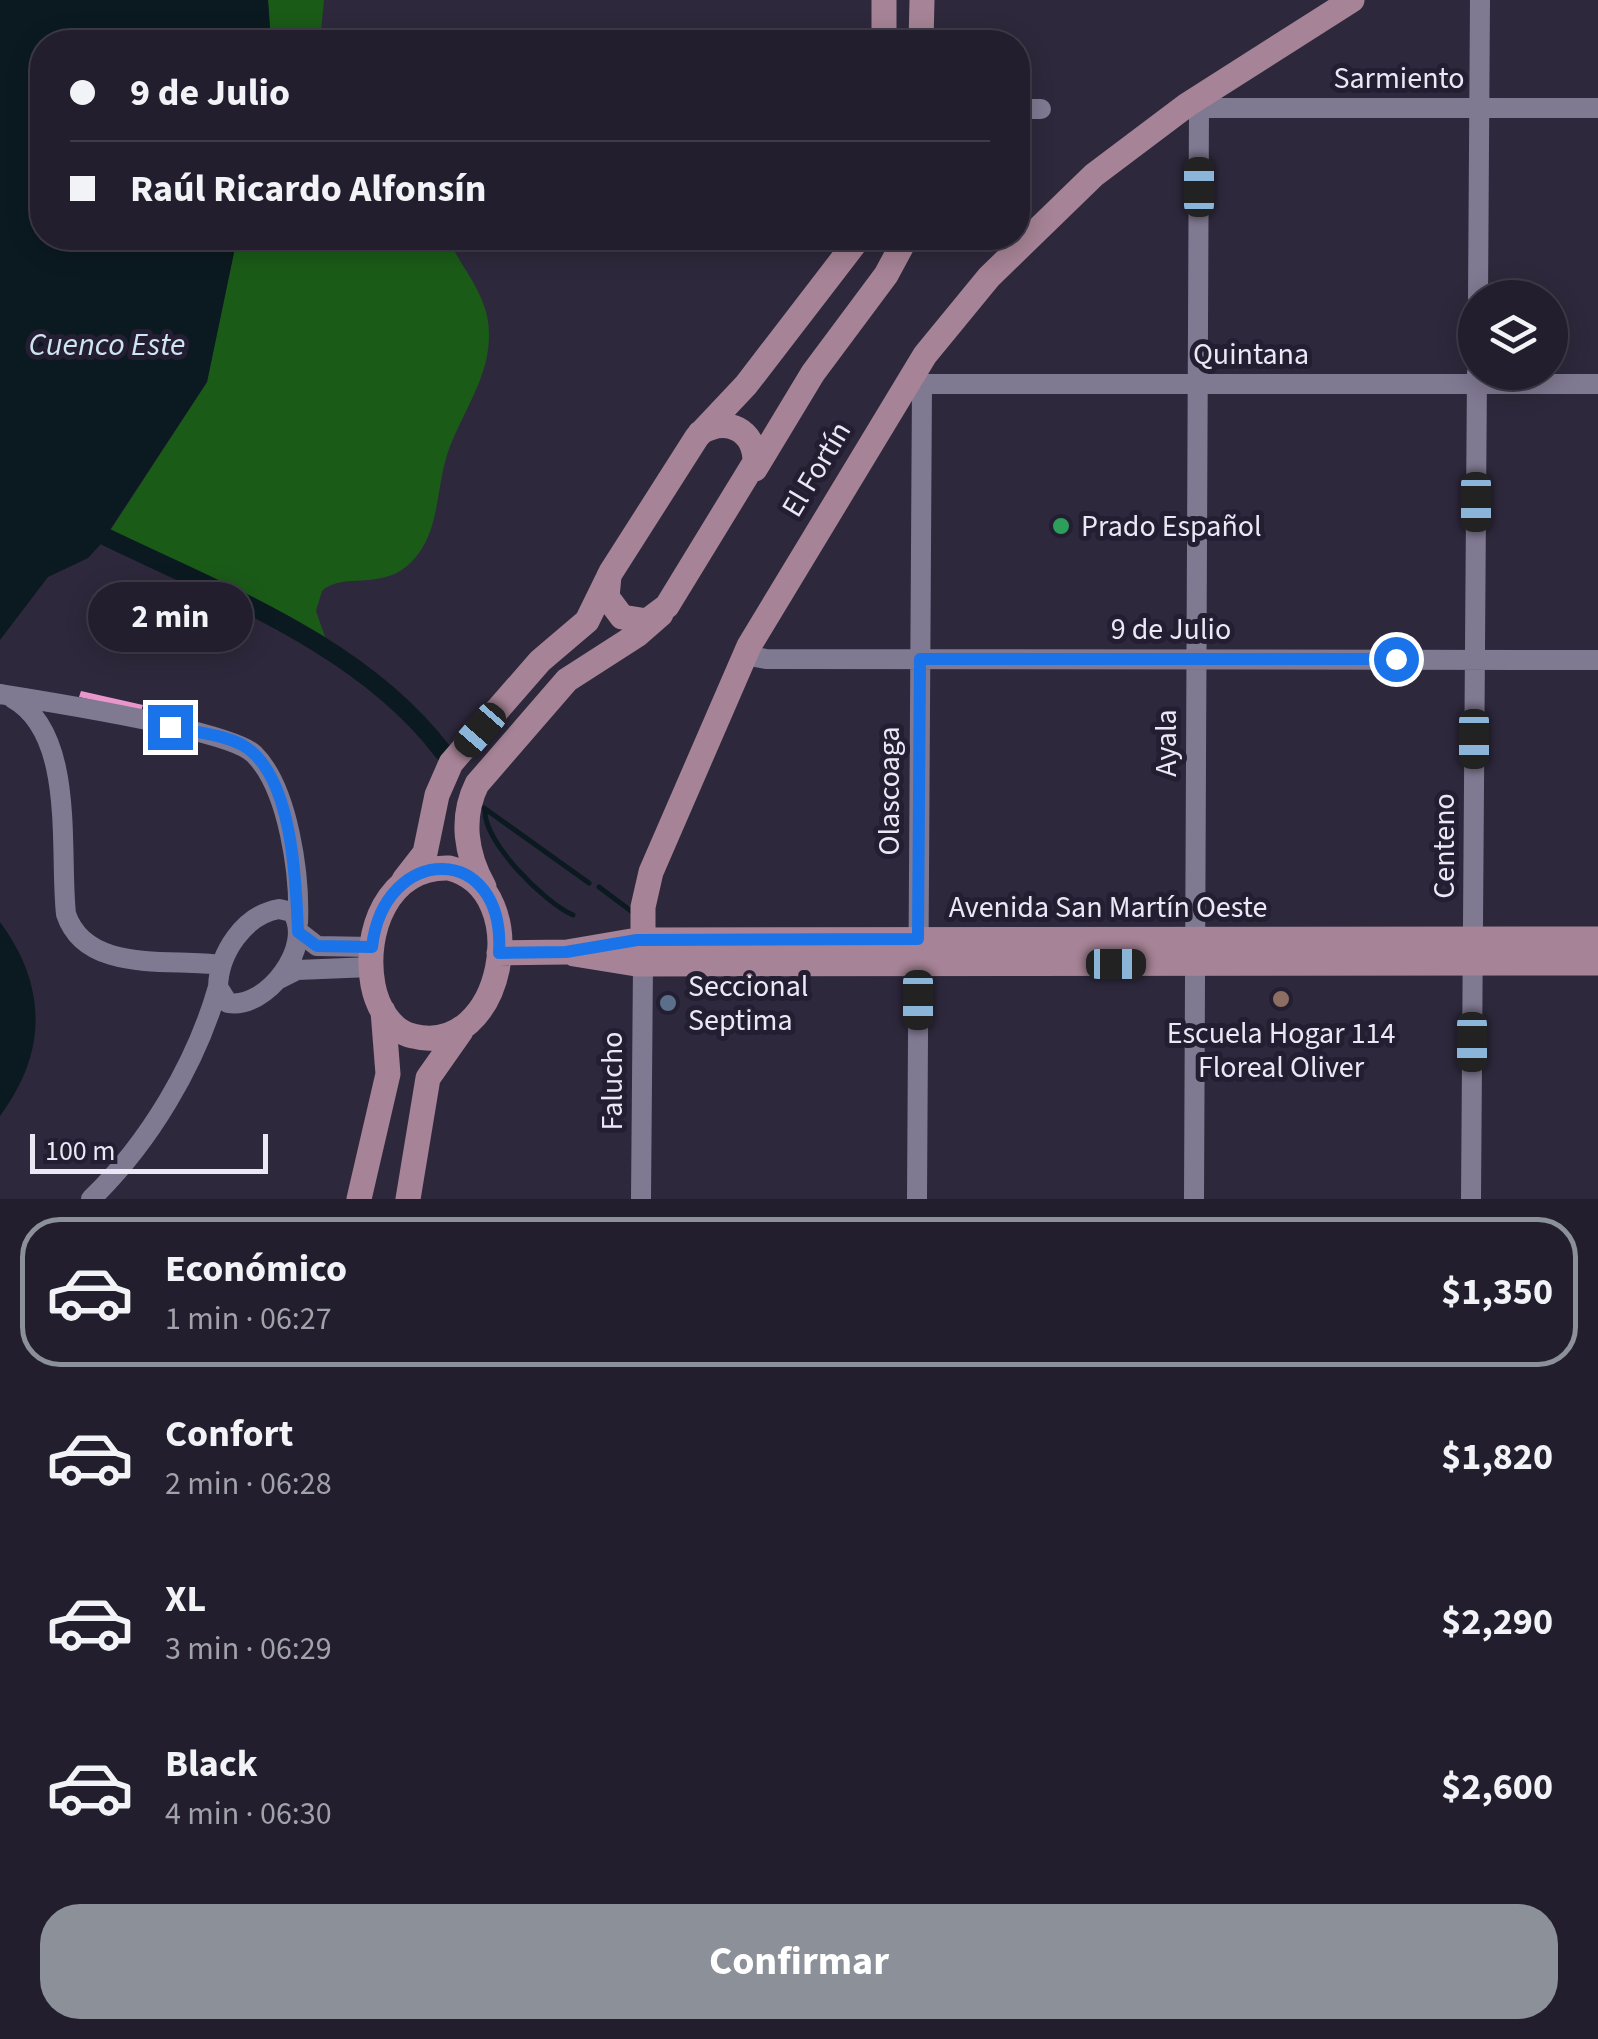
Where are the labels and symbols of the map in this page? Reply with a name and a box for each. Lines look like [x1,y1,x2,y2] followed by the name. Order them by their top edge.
[1333,57,1465,100] street label: Sarmiento
[1184,157,1214,217] car
[29,322,185,368] water label: Cuenco Este
[1193,333,1309,376] street label: Quintana
[771,413,862,525] street label: El Fortín
[1461,472,1491,532] car
[1081,505,1262,548] place label: Prado Español
[1050,515,1072,537] marker: Prado Español
[88,582,252,652] callout: 2 min
[1111,608,1231,651] street label: 9 de Julio
[1374,637,1419,682] route start
[449,698,511,762] car
[148,705,193,750] route end
[1145,709,1188,777] street label: Ayala
[1459,709,1489,769] car
[868,726,911,856] street label: Olascoaga
[1423,793,1466,899] street label: Centeno
[949,886,1267,929] street label: Avenida San Martín Oeste
[1086,949,1146,979] car
[688,965,808,1042] place label: Seccional Septima
[903,970,933,1030] car
[1270,988,1292,1010] marker: Escuela Hogar 114 Floreal Oliver
[657,992,679,1014] marker: Seccional Septima
[1167,1012,1395,1089] place label: Escuela Hogar 114 Floreal Oliver
[1457,1012,1487,1072] car
[591,1031,634,1131] street label: Falucho
[30,1129,268,1174] scale bar

